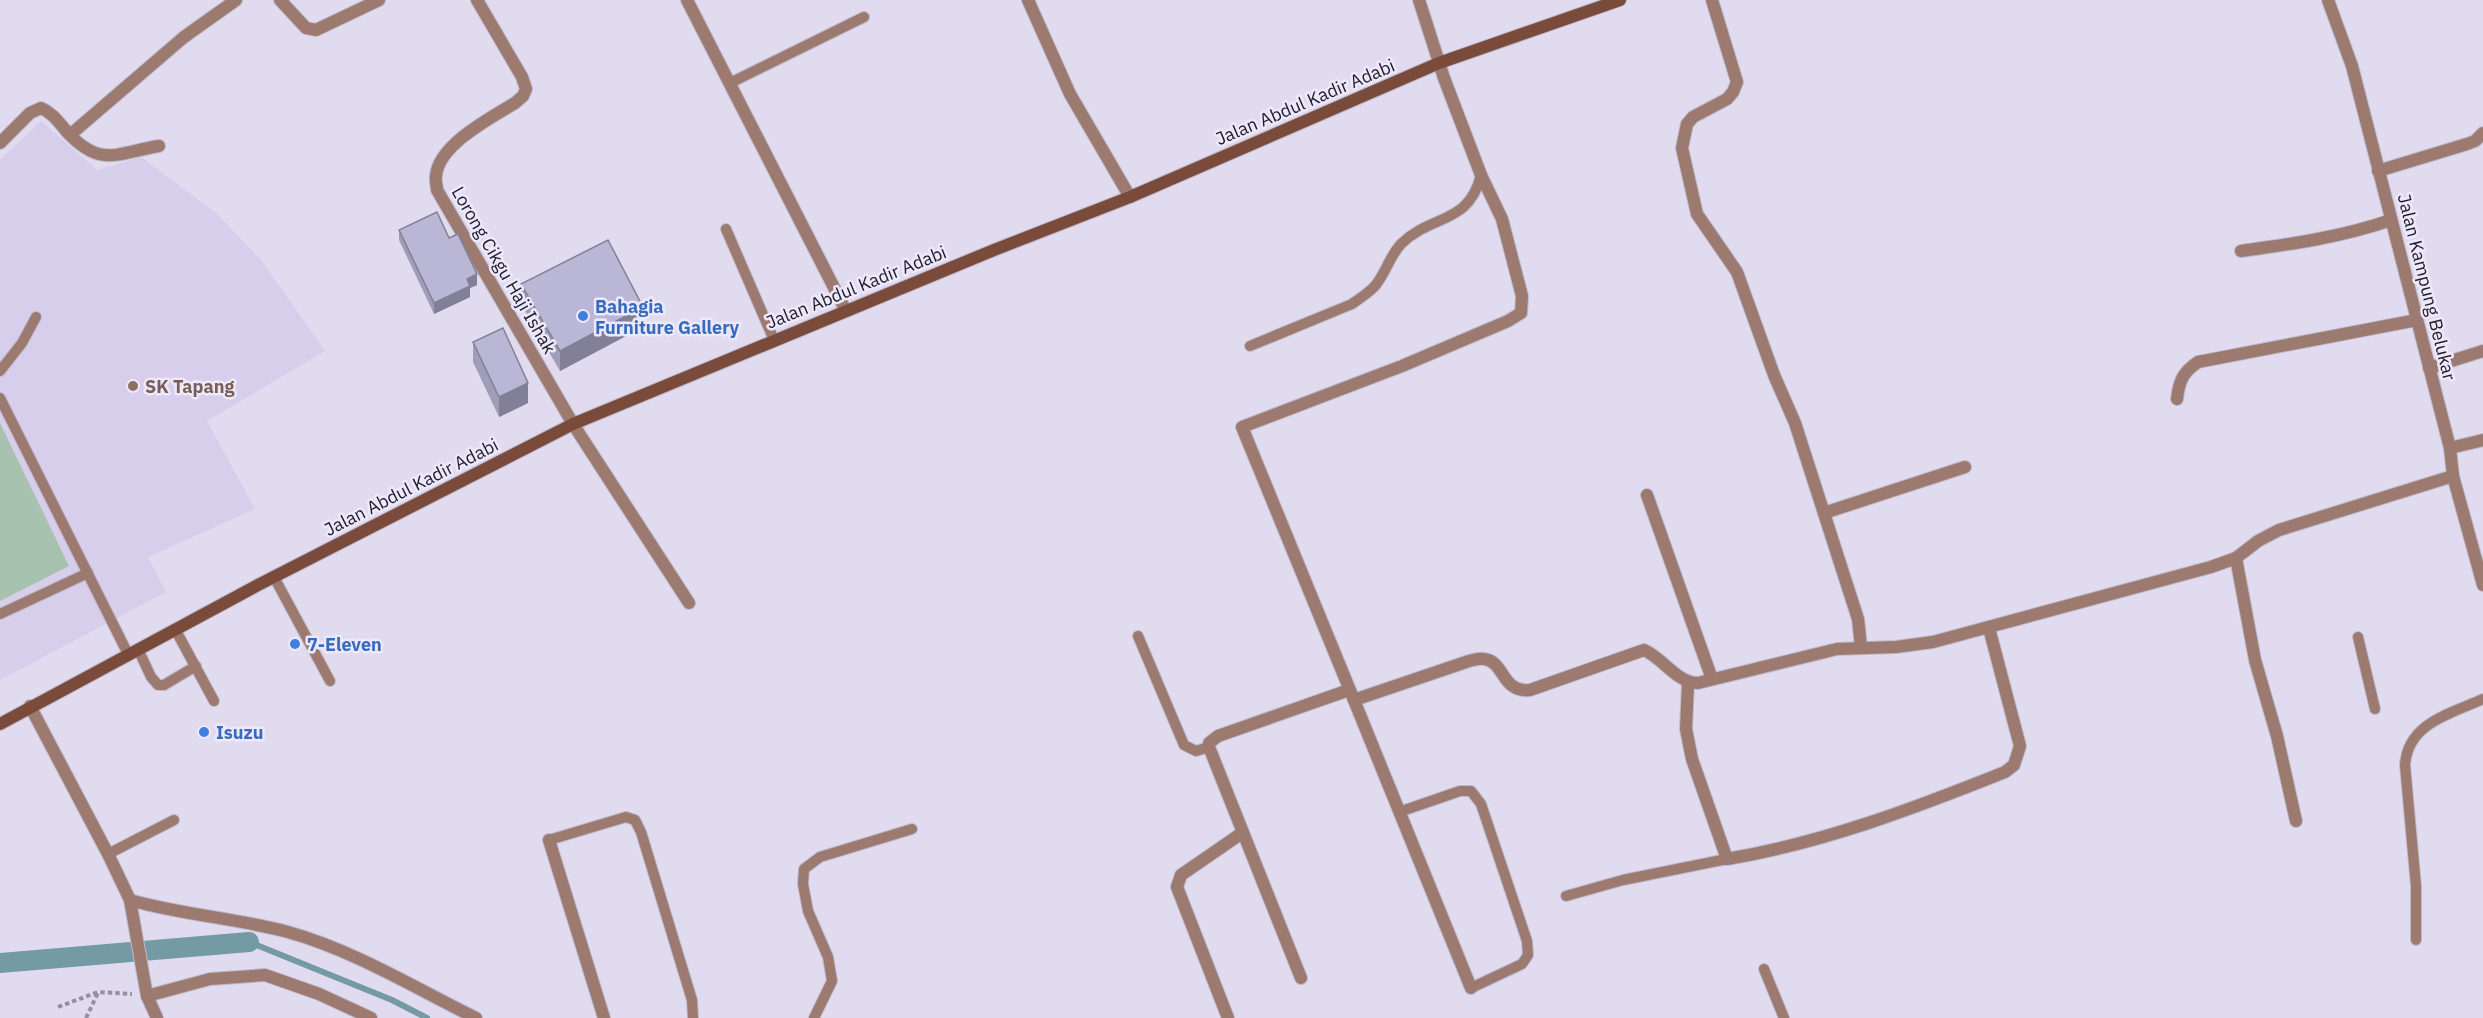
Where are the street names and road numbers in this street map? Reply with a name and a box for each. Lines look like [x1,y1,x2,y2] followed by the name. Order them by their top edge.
[1212,54,1398,150] street label: Jalan Abdul Kadir Adabi
[447,182,562,358] street label: Lorong Cikgu Haji Ishak
[2393,191,2461,383] street label: Jalan Kampung Belukar
[762,240,950,334] street label: Jalan Abdul Kadir Adabi
[320,433,502,541] street label: Jalan Abdul Kadir Adabi

